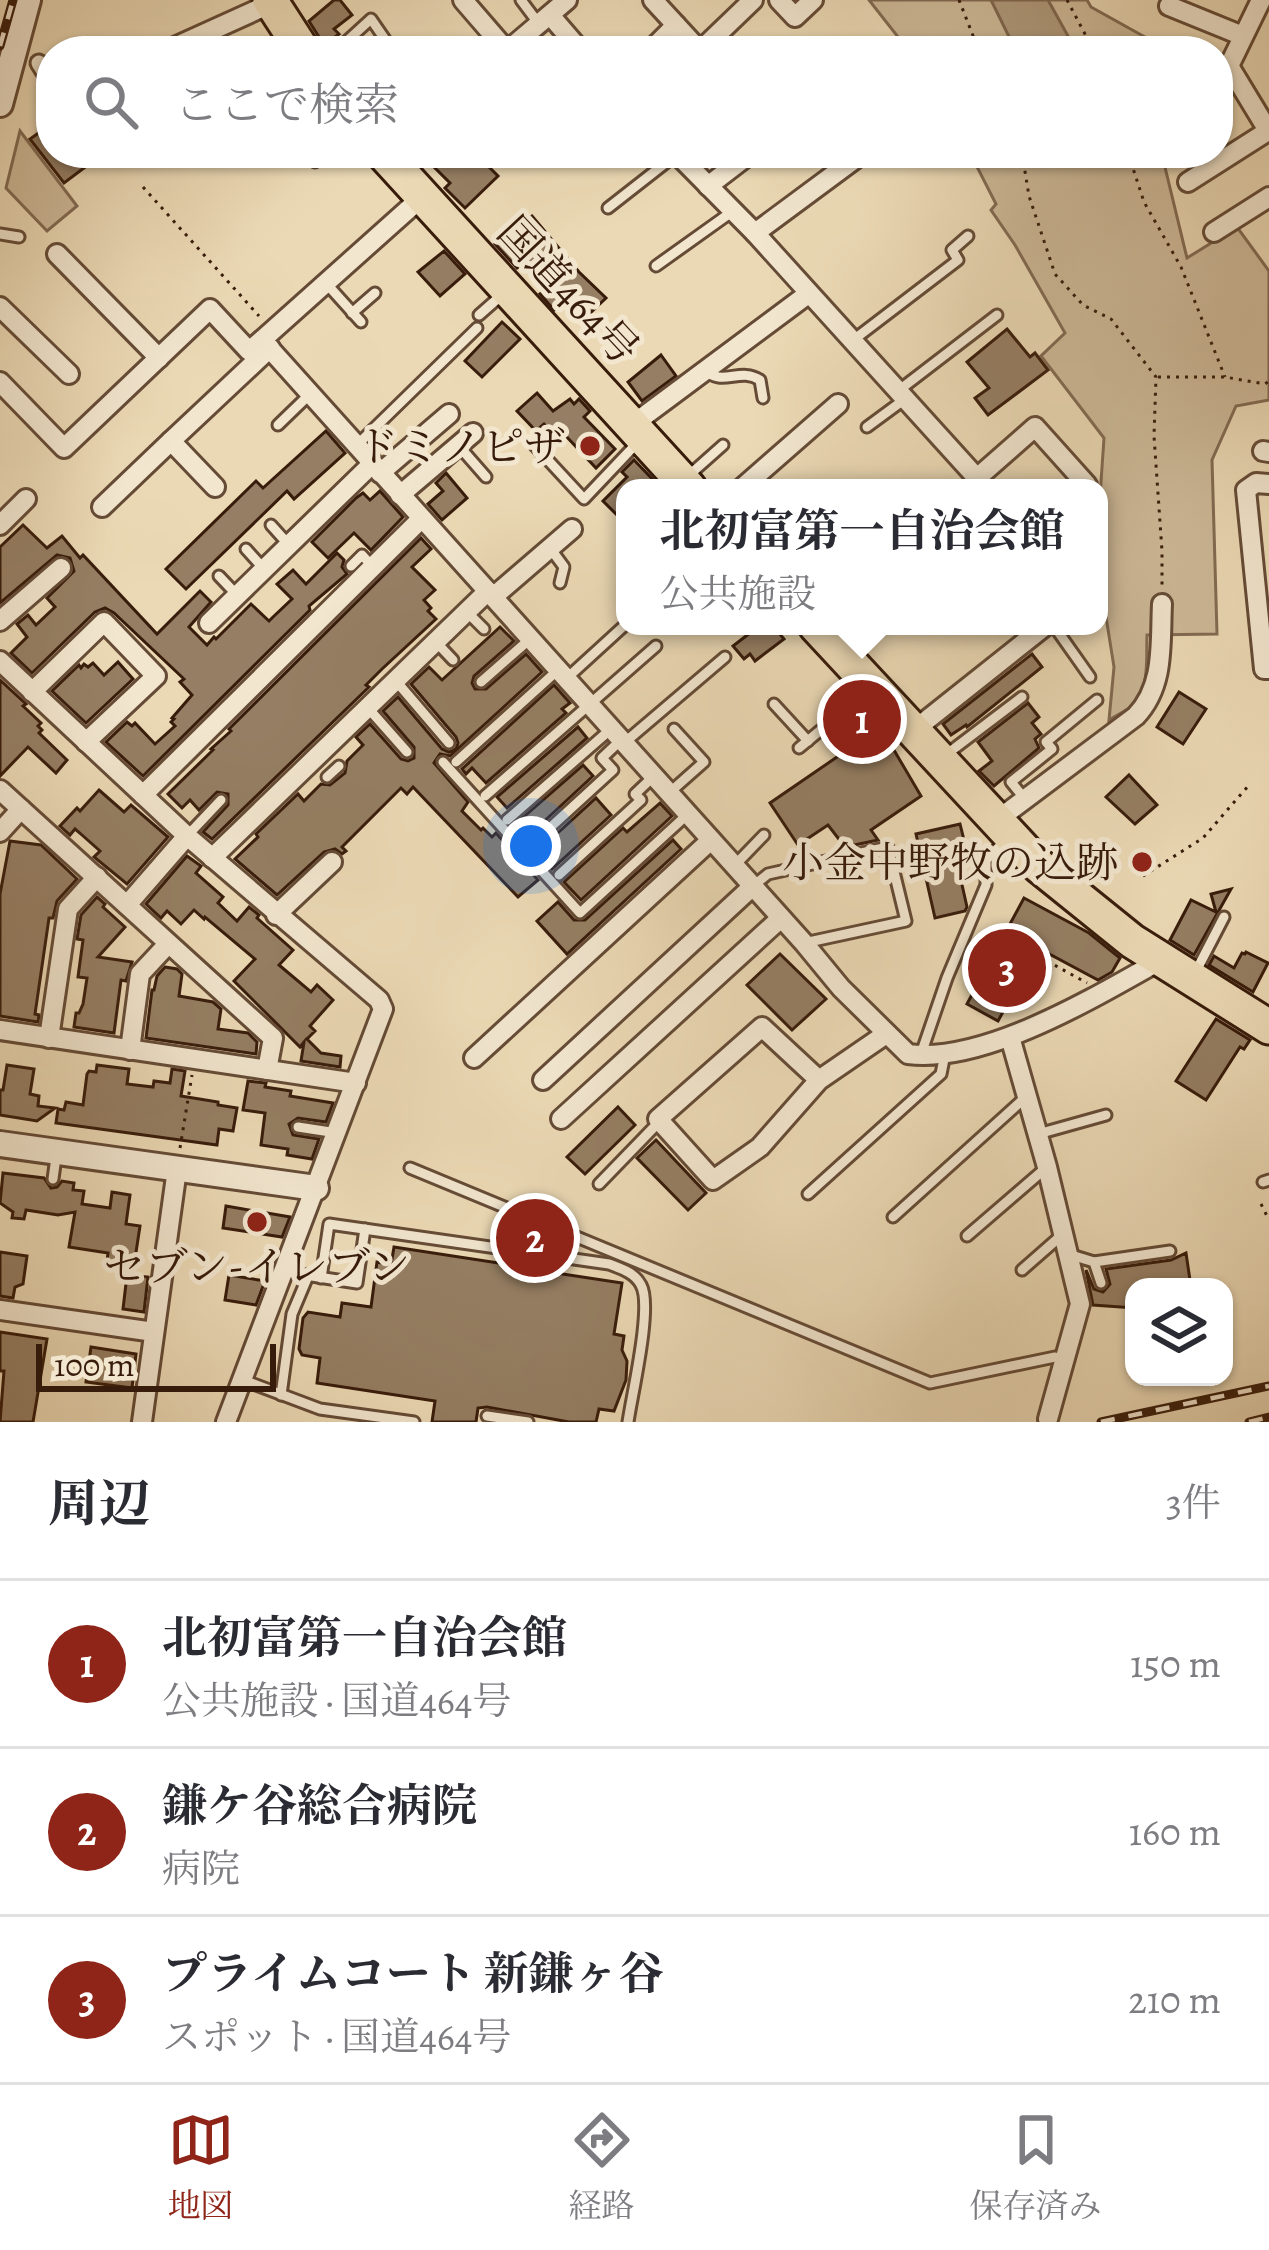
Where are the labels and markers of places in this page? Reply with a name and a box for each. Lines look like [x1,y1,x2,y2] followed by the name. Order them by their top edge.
[356,418,566,475] place label: ドミノピザ
[577,433,603,459] marker: ドミノピザ
[823,674,901,764] pin: 1
[782,834,1118,891] place label: 小金中野牧の込跡
[1129,849,1155,875] marker: 小金中野牧の込跡
[968,923,1046,1013] pin: 3
[496,1193,574,1283] pin: 2
[244,1209,270,1235] marker: セブン-イレブン
[104,1238,410,1295] place label: セブン-イレブン

